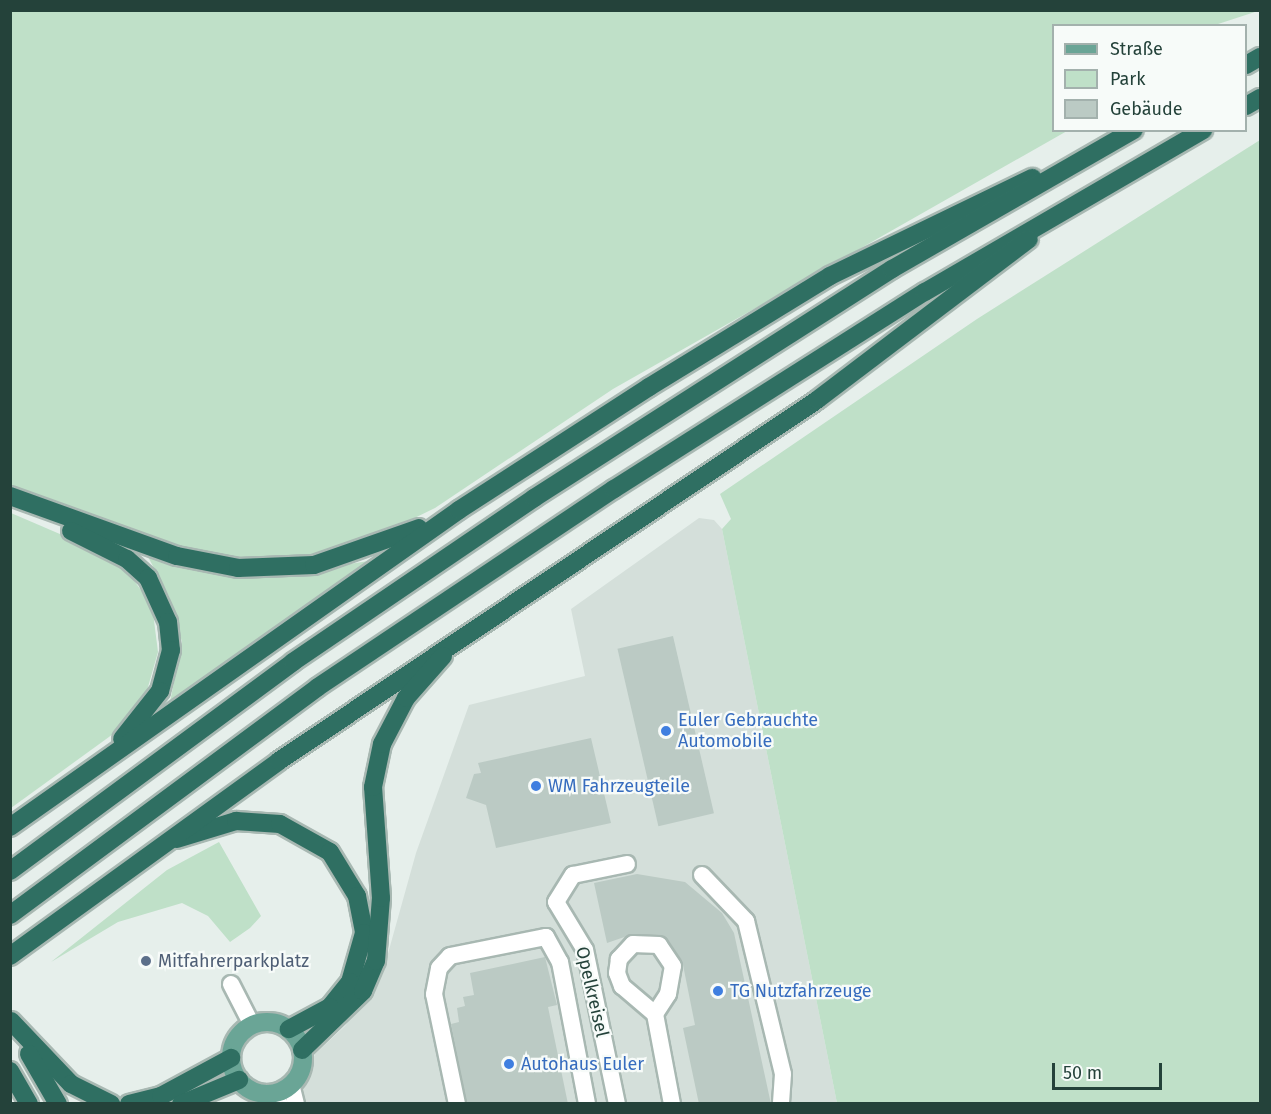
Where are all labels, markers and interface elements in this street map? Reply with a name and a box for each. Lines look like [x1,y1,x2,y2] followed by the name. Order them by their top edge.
[1052,24,1247,132] legend
[1110,38,1163,60] text: Straße
[1110,68,1145,90] text: Park
[1110,98,1183,120] text: Gebäude
[678,710,818,752] place label: Euler Gebrauchte Automobile
[659,724,673,738] marker: Euler Gebrauchte Automobile
[548,775,690,797] place label: WM Fahrzeugteile
[529,779,543,793] marker: WM Fahrzeugteile
[571,945,613,1039] street label: Opelkreisel
[158,950,309,972] place label: Mitfahrerparkplatz
[139,954,153,968] marker: Mitfahrerparkplatz
[730,980,872,1002] place label: TG Nutzfahrzeuge
[711,984,725,998] marker: TG Nutzfahrzeuge
[1055,1051,1164,1089] scale bar
[521,1053,644,1075] place label: Autohaus Euler
[502,1057,516,1071] marker: Autohaus Euler
[1063,1062,1102,1084] text: 50 m

